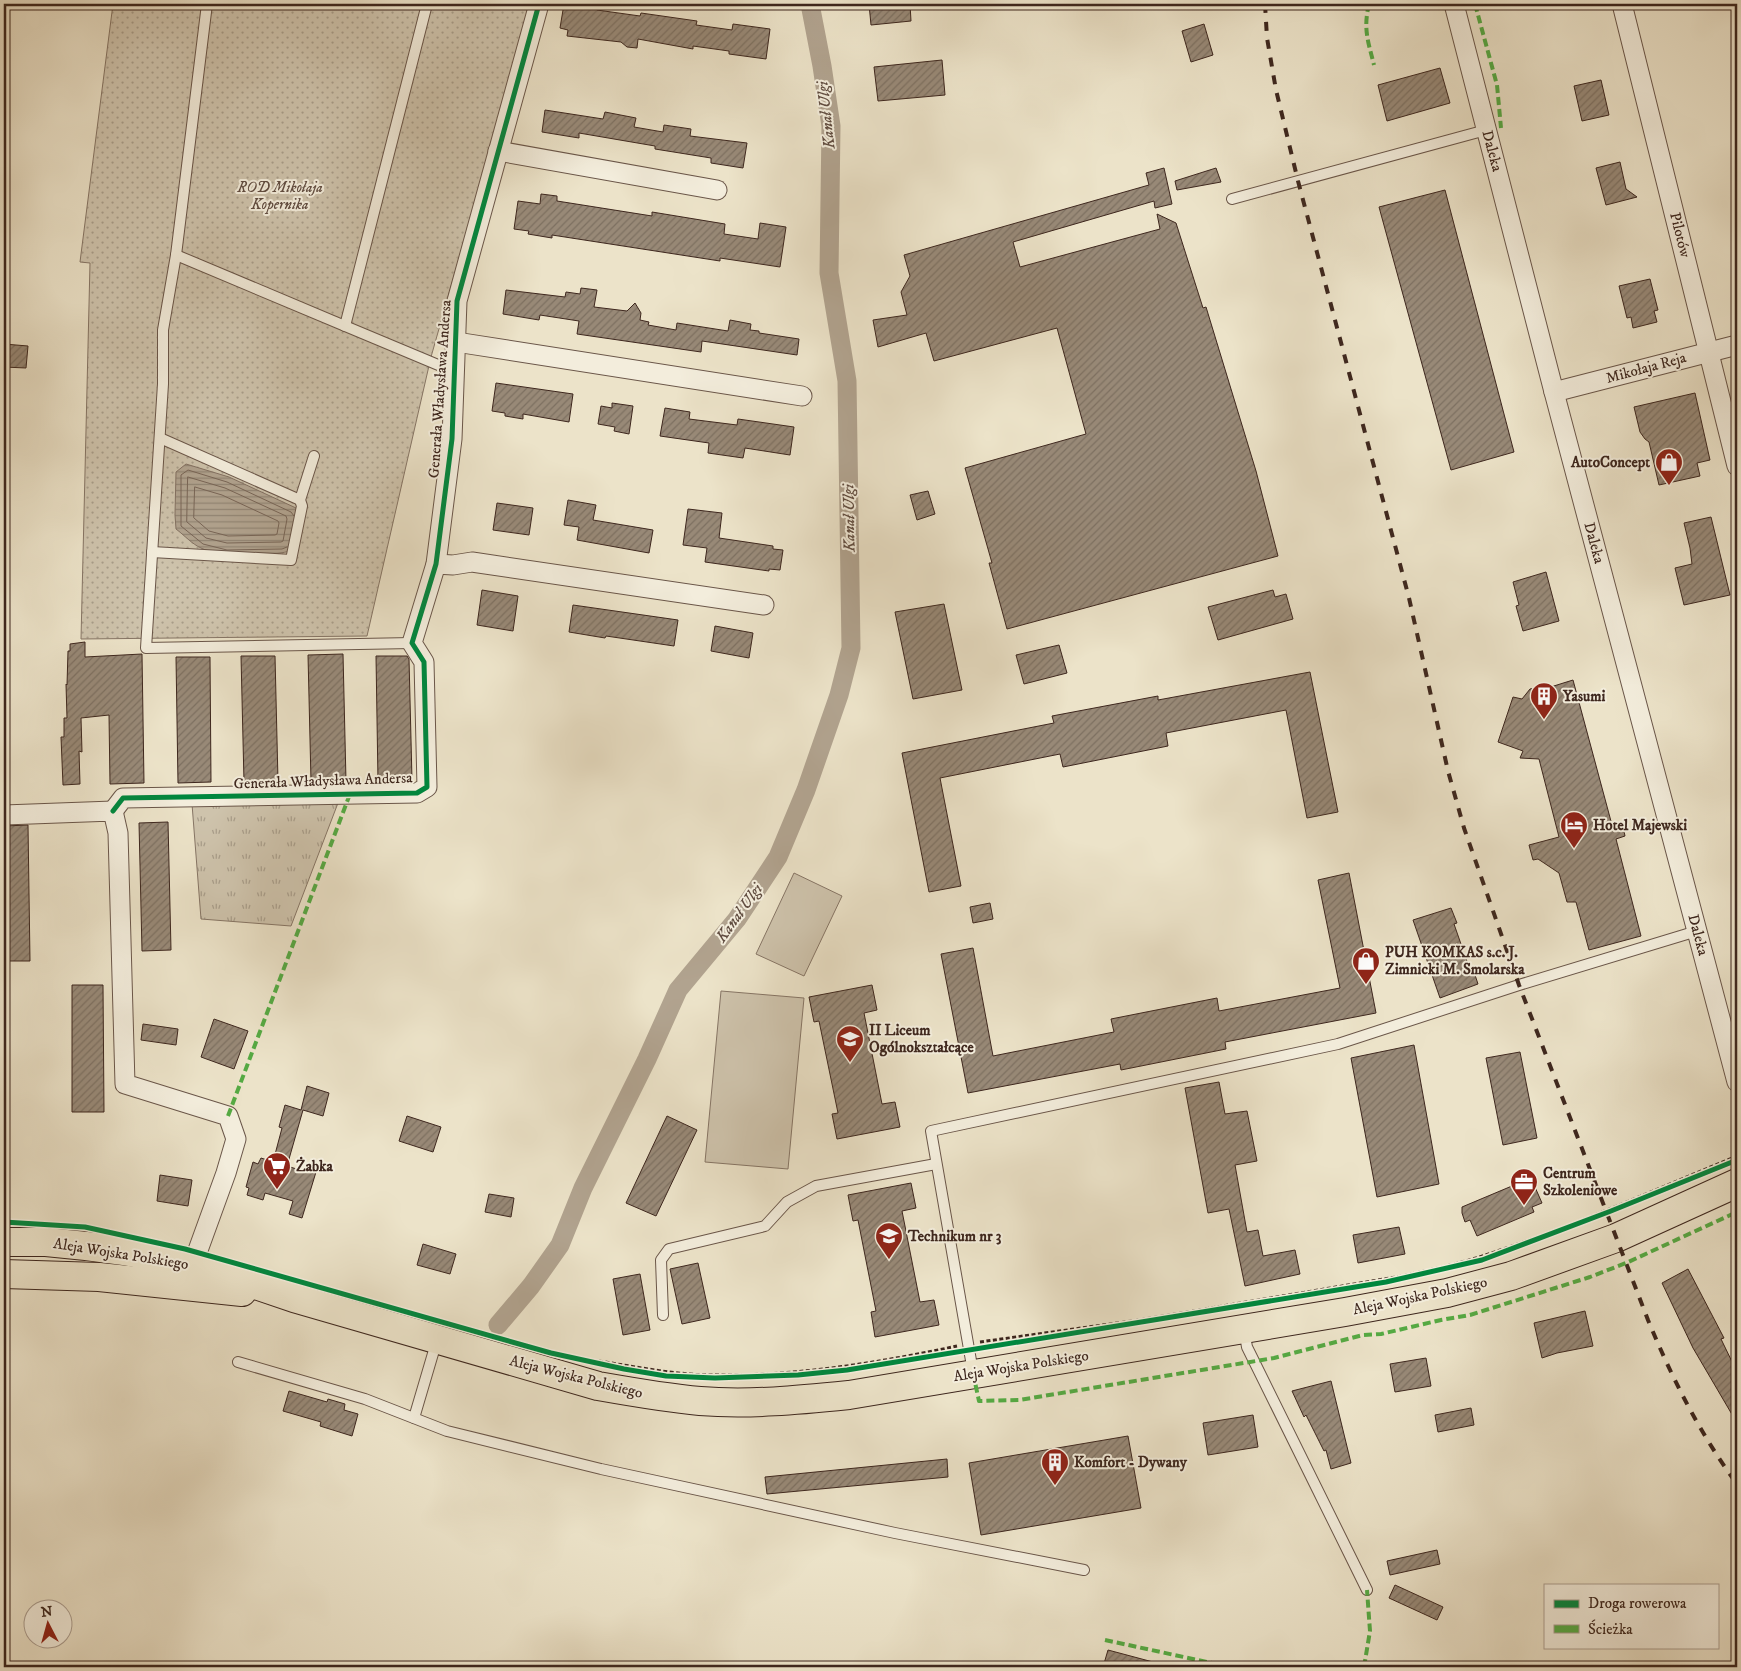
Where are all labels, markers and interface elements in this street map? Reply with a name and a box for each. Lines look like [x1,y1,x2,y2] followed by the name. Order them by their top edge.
[812,80,840,151] water label: Kanał Ulgi
[1477,128,1507,174] street label: Daleka
[236,178,323,214] park label: ROD Mikołaja Kopernika
[1665,210,1695,260] street label: Pilotów
[424,299,456,479] street label: Generała Władysława Andersa
[1604,348,1689,388] street label: Mikołaja Reja
[1654,447,1684,486] shop icon: AutoConcept
[1570,453,1650,472] place label: AutoConcept
[838,483,860,553] water label: Kanał Ulgi
[1579,520,1609,566] street label: Daleka
[1529,681,1559,720] building icon: Yasumi
[1562,687,1605,706] place label: Yasumi
[233,768,413,794] street label: Generała Władysława Andersa
[1559,810,1589,849] hotel icon: Hotel Majewski
[1593,816,1687,835] place label: Hotel Majewski
[710,879,767,947] water label: Kanał Ulgi
[1683,912,1713,958] street label: Daleka
[1385,943,1525,979] place label: PUH KOMKAS s.c. J. Zimnicki M. Smolarska
[1351,946,1381,985] shop icon: PUH KOMKAS s.c. J. Zimnicki M. Smolarska
[869,1021,975,1057] place label: II Liceum Ogólnokształcące
[835,1024,865,1063] school or university icon: II Liceum Ogólnokształcące
[262,1151,292,1190] supermarket icon: Żabka
[296,1156,333,1176] place label: Żabka
[1543,1164,1618,1200] place label: Centrum Szkoleniowe
[1509,1167,1539,1206] office icon: Centrum Szkoleniowe
[874,1221,904,1260] school or university icon: Technikum nr 3
[907,1227,1002,1246] place label: Technikum nr 3
[52,1234,190,1274] street label: Aleja Wojska Polskiego
[1351,1273,1489,1319] street label: Aleja Wojska Polskiego
[952,1346,1090,1386] street label: Aleja Wojska Polskiego
[507,1351,645,1403] street label: Aleja Wojska Polskiego
[1040,1447,1070,1486] building icon: Komfort - Dywany
[1074,1453,1188,1472] place label: Komfort - Dywany
[1544,1584,1718,1648] legend
[1588,1594,1687,1613] text: Droga rowerowa
[22,1598,72,1648] north arrow
[40,1602,54,1622] text: N
[1588,1619,1633,1639] text: Ścieżka

